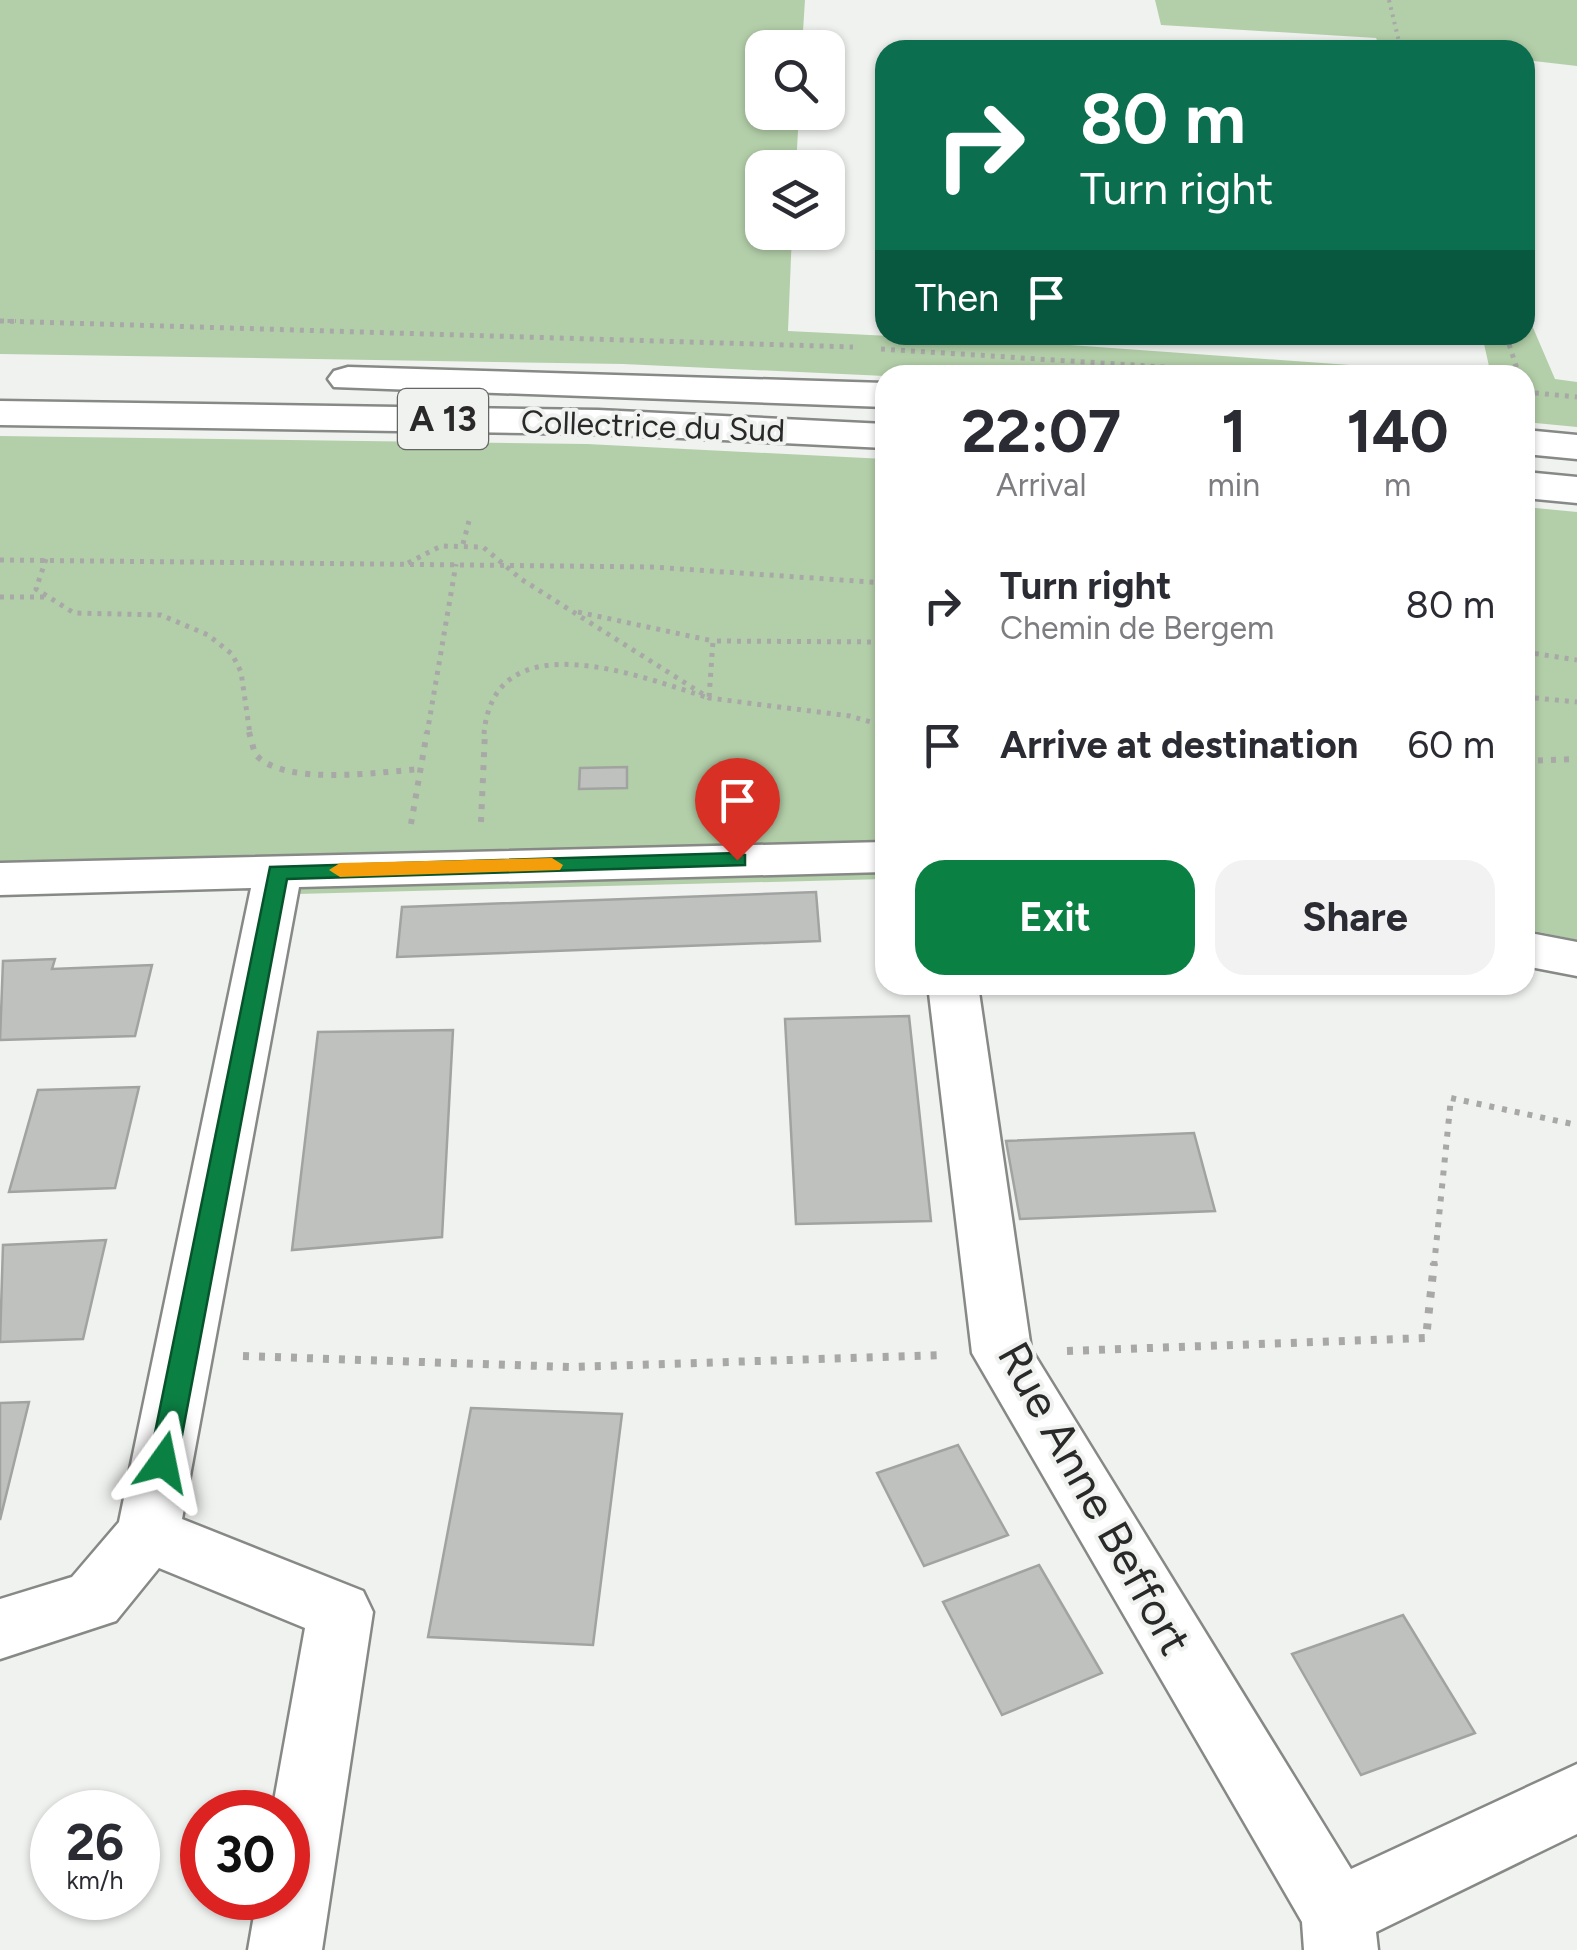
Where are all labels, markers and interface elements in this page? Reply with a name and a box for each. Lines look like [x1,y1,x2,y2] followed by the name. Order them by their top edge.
[745,30,845,250] map controls
[745,30,845,130] button: search
[1080,76,1246,161] text: 80 m
[915,80,1045,210] icon: right
[745,150,845,250] button: layers
[1080,161,1273,215] text: Turn right
[1019,270,1074,325] icon: arrive
[915,275,999,321] text: Then
[398,389,488,449] road number: A 13
[961,395,1121,467] text: 22:07
[1221,395,1246,467] text: 1
[1346,395,1449,467] text: 140
[520,402,786,450] street label: Collectrice du Sud
[996,466,1086,504] text: Arrival
[1208,466,1260,504] text: min
[1384,466,1411,504] text: m
[1000,563,1172,609] text: Turn right
[915,578,970,633] icon: right
[1406,582,1495,628] text: 80 m
[1000,609,1274,647] text: Chemin de Bergem
[915,718,970,773] icon: arrive
[1000,722,1358,768] text: Arrive at destination
[1407,722,1495,768] text: 60 m
[695,758,780,861] pin
[710,773,765,828] icon: arrive
[915,860,1195,975] button: Exit
[1215,860,1495,975] button: Share
[987,1332,1203,1664] street label: Rue Anne Beffort
[111,1410,215,1514] position arrow
[180,1790,310,1920] speed limit sign: 30
[66,1812,124,1873] text: 26
[66,1865,124,1895] text: km/h

